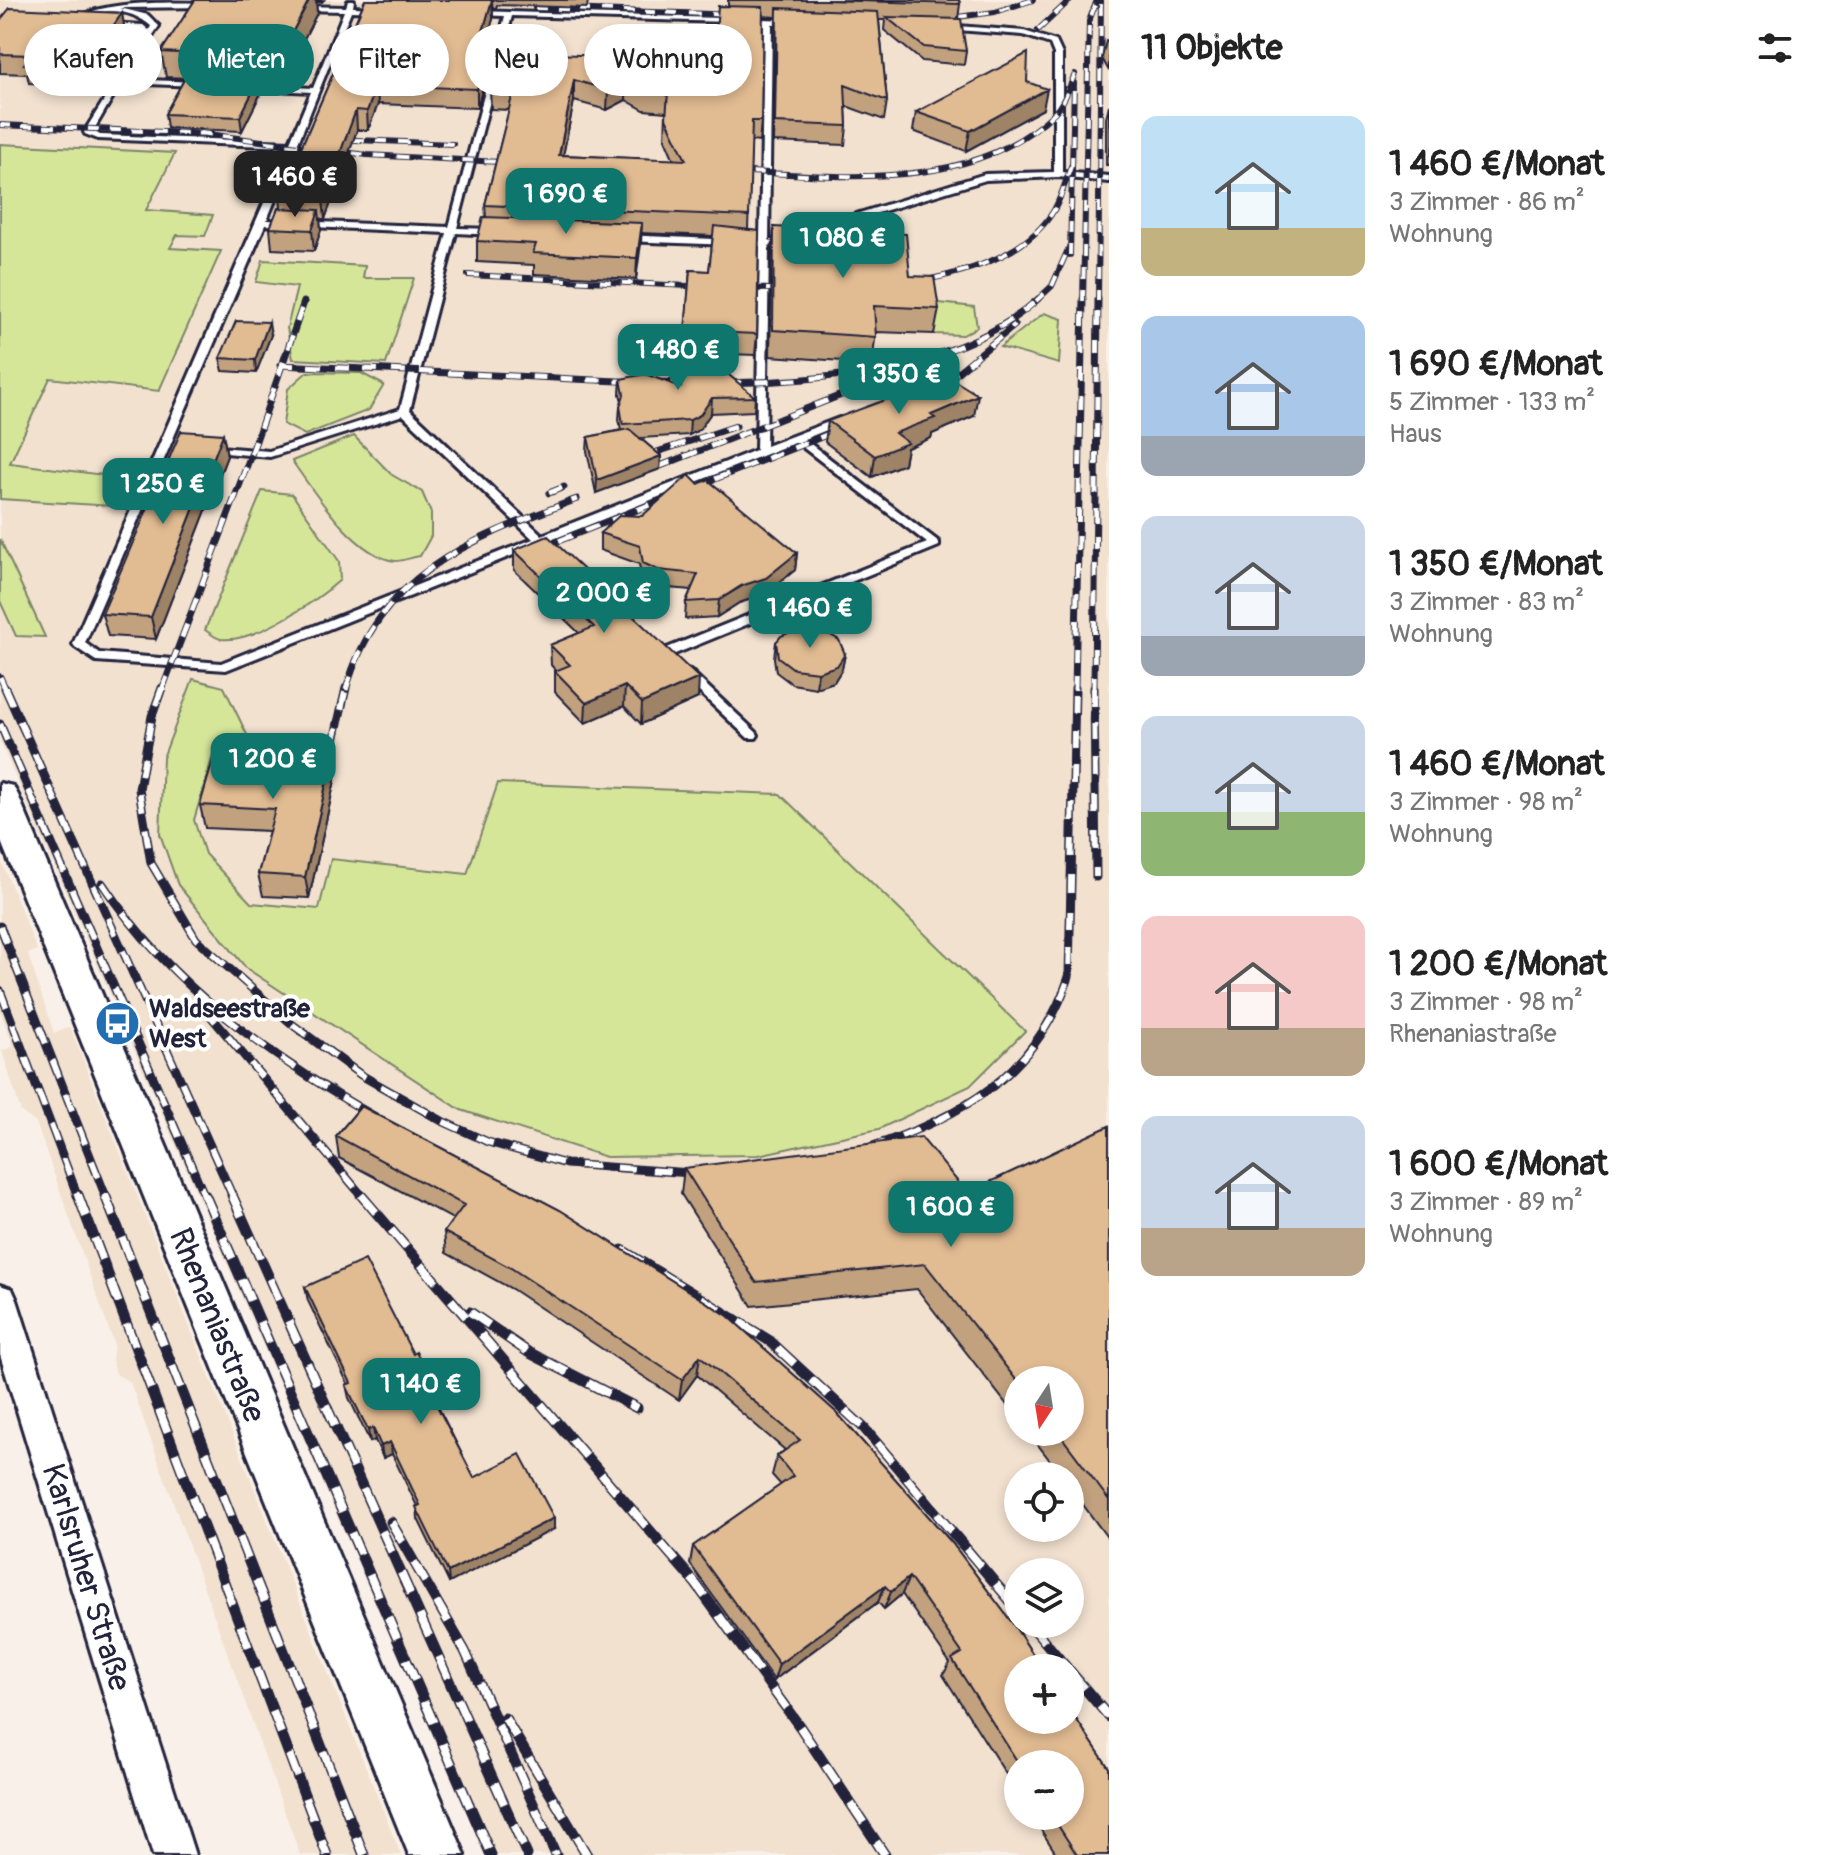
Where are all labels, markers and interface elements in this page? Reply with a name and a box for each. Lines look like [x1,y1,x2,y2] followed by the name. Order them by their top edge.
[24,24,162,96] chip: Kaufen
[178,24,314,96] chip: Mieten
[330,24,449,96] chip: Filter
[465,24,568,96] chip: Neu
[584,24,752,96] chip: Wohnung
[1753,26,1797,70] icon: filters
[1141,27,1282,70] text: 11 Objekte
[1389,143,1605,186] text: 1 460 €/Monat
[1205,148,1301,244] icon: home
[221,151,369,219] pin: 1 460 €
[252,161,338,193] text: 1 460 €
[492,168,640,236] pin: 1 690 €
[524,178,608,210] text: 1 690 €
[1389,186,1585,218] text: 3 Zimmer · 86 m²
[769,212,917,280] pin: 1 080 €
[1389,218,1493,250] text: Wohnung
[799,222,887,254] text: 1 080 €
[604,324,752,392] pin: 1 480 €
[636,334,720,366] text: 1 480 €
[1389,343,1602,386] text: 1 690 €/Monat
[825,348,973,416] pin: 1 350 €
[1205,348,1301,444] icon: home
[857,358,941,390] text: 1 350 €
[1389,386,1595,418] text: 5 Zimmer · 133 m²
[1389,418,1442,450] text: Haus
[89,458,237,526] pin: 1 250 €
[121,468,206,500] text: 1 250 €
[1389,543,1602,586] text: 1 350 €/Monat
[1205,548,1301,644] icon: home
[530,567,678,635] pin: 2 000 €
[556,577,652,609] text: 2 000 €
[736,582,884,650] pin: 1 460 €
[1389,586,1584,618] text: 3 Zimmer · 83 m²
[767,592,853,624] text: 1 460 €
[1389,618,1493,650] text: Wohnung
[199,733,347,801] pin: 1 200 €
[229,743,317,775] text: 1 200 €
[1389,743,1605,786] text: 1 460 €/Monat
[1205,748,1301,844] icon: home
[1389,786,1583,818] text: 3 Zimmer · 98 m²
[1389,818,1493,850] text: Wohnung
[1389,943,1607,986] text: 1 200 €/Monat
[1205,948,1301,1044] icon: home
[1389,986,1583,1018] text: 3 Zimmer · 98 m²
[149,993,311,1055] place label: Waldseestraße West
[94,999,142,1047] bus stop icon: Waldseestraße West
[1389,1018,1556,1050] text: Rhenaniastraße
[1389,1143,1608,1186] text: 1 600 €/Monat
[1205,1148,1301,1244] icon: home
[877,1181,1025,1249] pin: 1 600 €
[1389,1186,1583,1218] text: 3 Zimmer · 89 m²
[906,1191,996,1223] text: 1 600 €
[1389,1218,1493,1250] text: Wohnung
[160,1222,274,1429] street label: Rhenaniastraße
[347,1358,495,1426] pin: 1 140 €
[1004,1366,1084,1446] north arrow
[1004,1366,1084,1830] map controls
[380,1368,462,1400] text: 1 140 €
[33,1459,140,1696] street label: Karlsruher Straße
[1004,1462,1084,1542] button: locate
[1004,1558,1084,1638] button: layers
[1004,1654,1084,1734] button: +
[1004,1750,1084,1830] button: −

